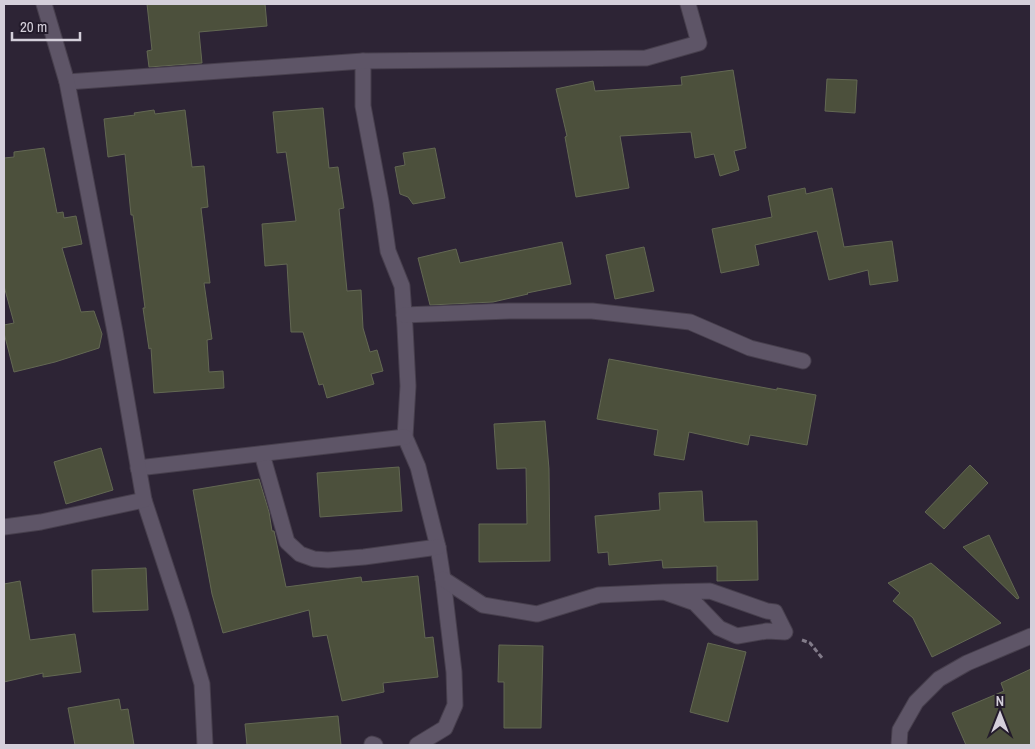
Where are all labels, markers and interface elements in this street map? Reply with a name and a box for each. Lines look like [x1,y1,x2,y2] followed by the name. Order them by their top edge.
[12,10,80,42] scale bar
[20,16,47,37] text: 20 m
[975,689,1025,739] north arrow
[996,692,1004,710] text: N

